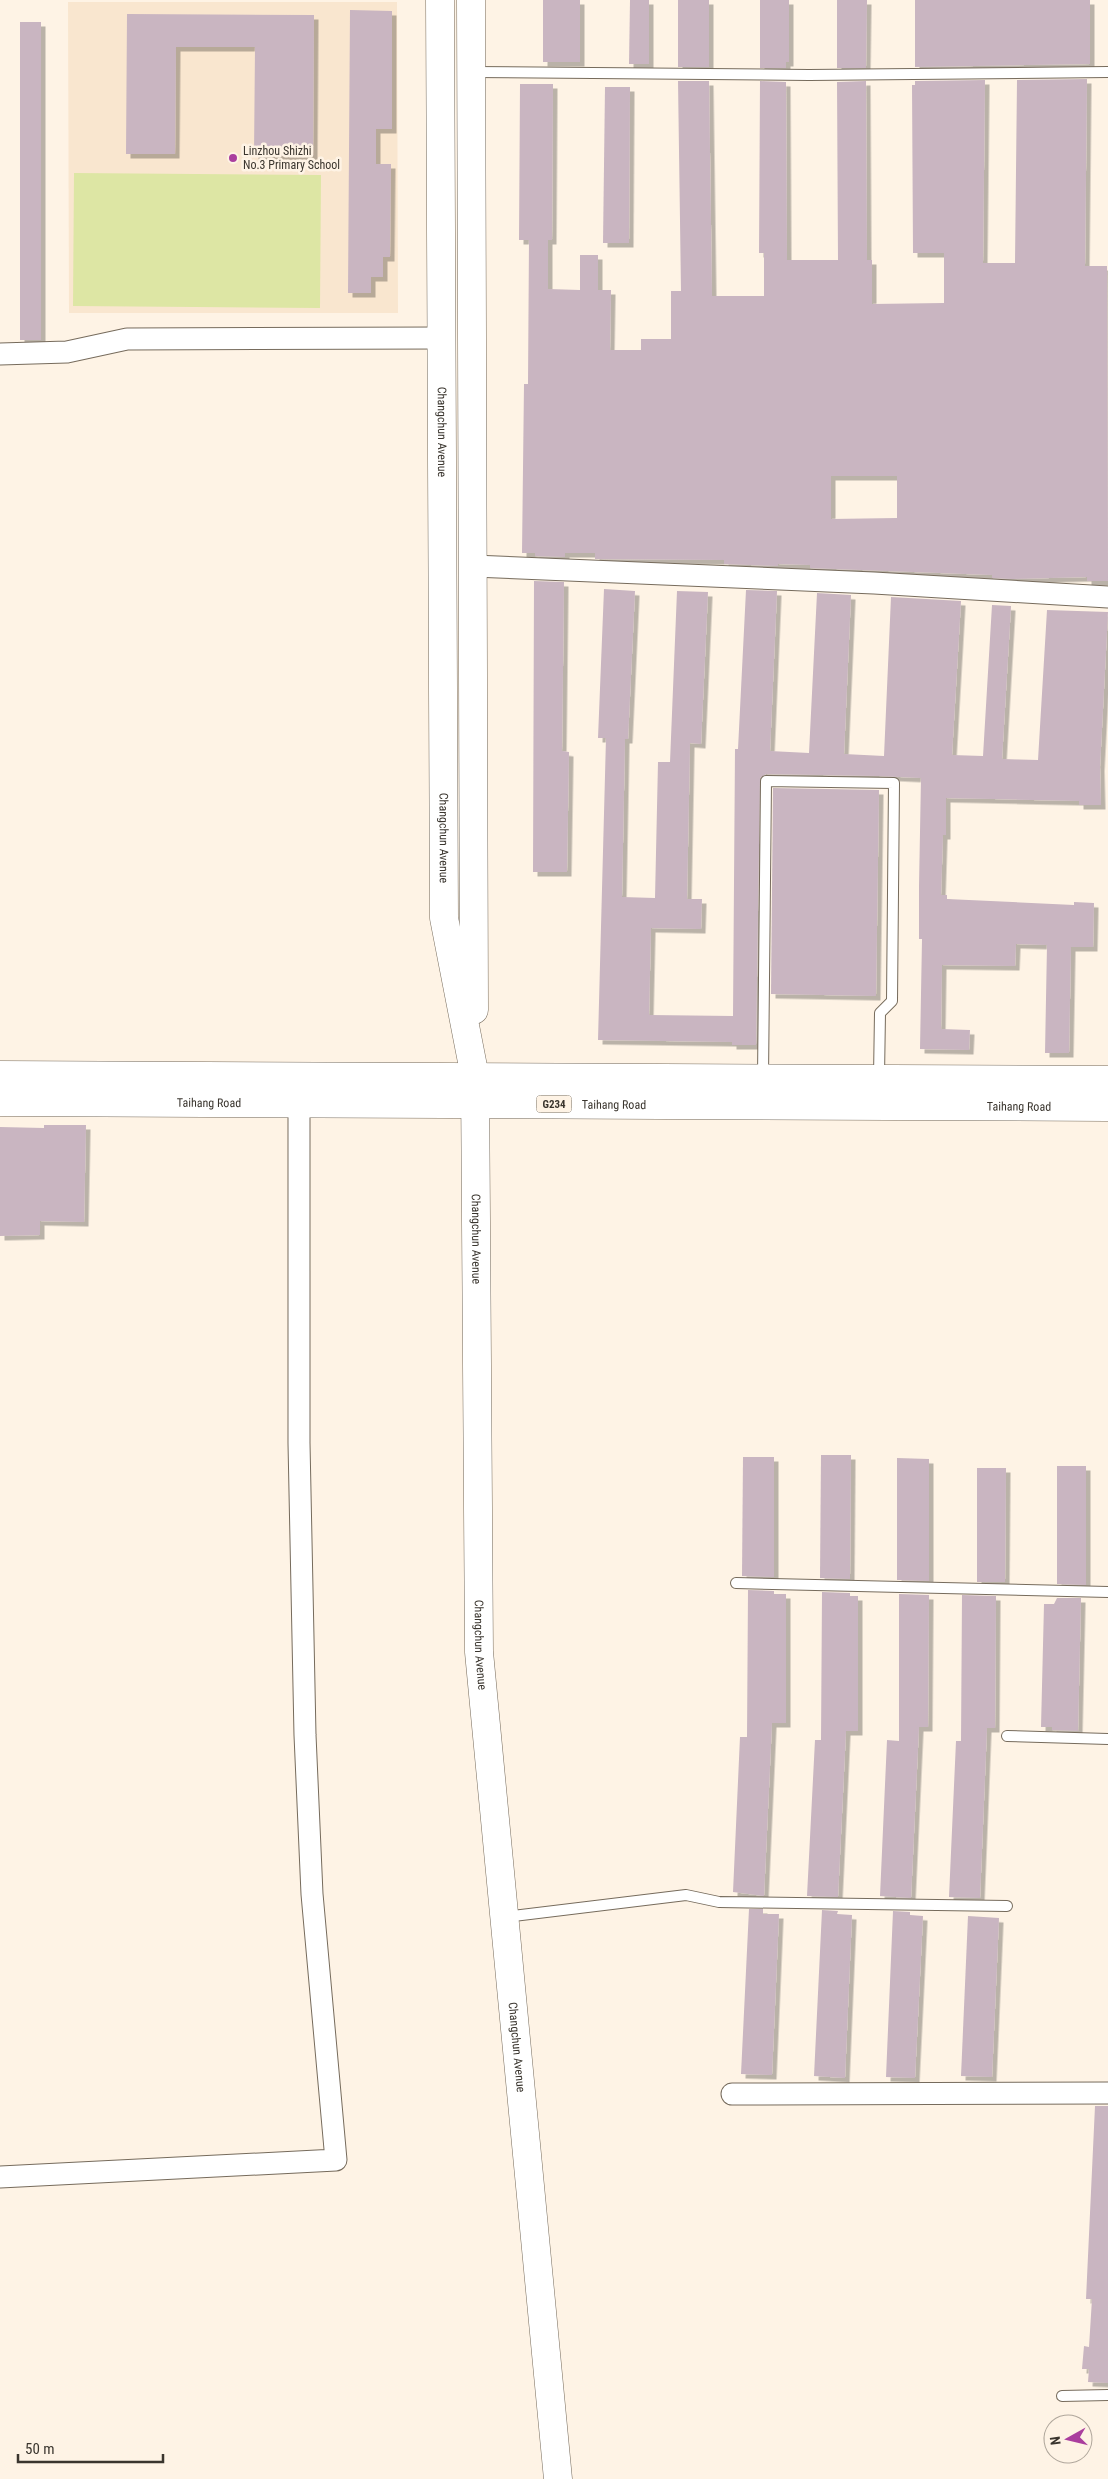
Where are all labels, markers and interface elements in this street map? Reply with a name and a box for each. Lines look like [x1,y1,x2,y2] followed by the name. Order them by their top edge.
[243,144,340,172] place label: Linzhou Shizhi No.3 Primary School
[227,152,239,164] marker: Linzhou Shizhi No.3 Primary School
[435,387,449,478] street label: Changchun Avenue
[436,793,451,884] street label: Changchun Avenue
[177,1096,241,1110] street label: Taihang Road
[536,1096,572,1112] road number: G234
[582,1098,646,1112] street label: Taihang Road
[987,1099,1051,1114] street label: Taihang Road
[469,1194,483,1285] street label: Changchun Avenue
[472,1600,490,1691] street label: Changchun Avenue
[505,2002,528,2093] street label: Changchun Avenue
[1043,2414,1093,2464] north arrow
[18,2432,162,2464] scale bar
[1047,2435,1064,2446] text: N
[25,2440,55,2458] text: 50 m

